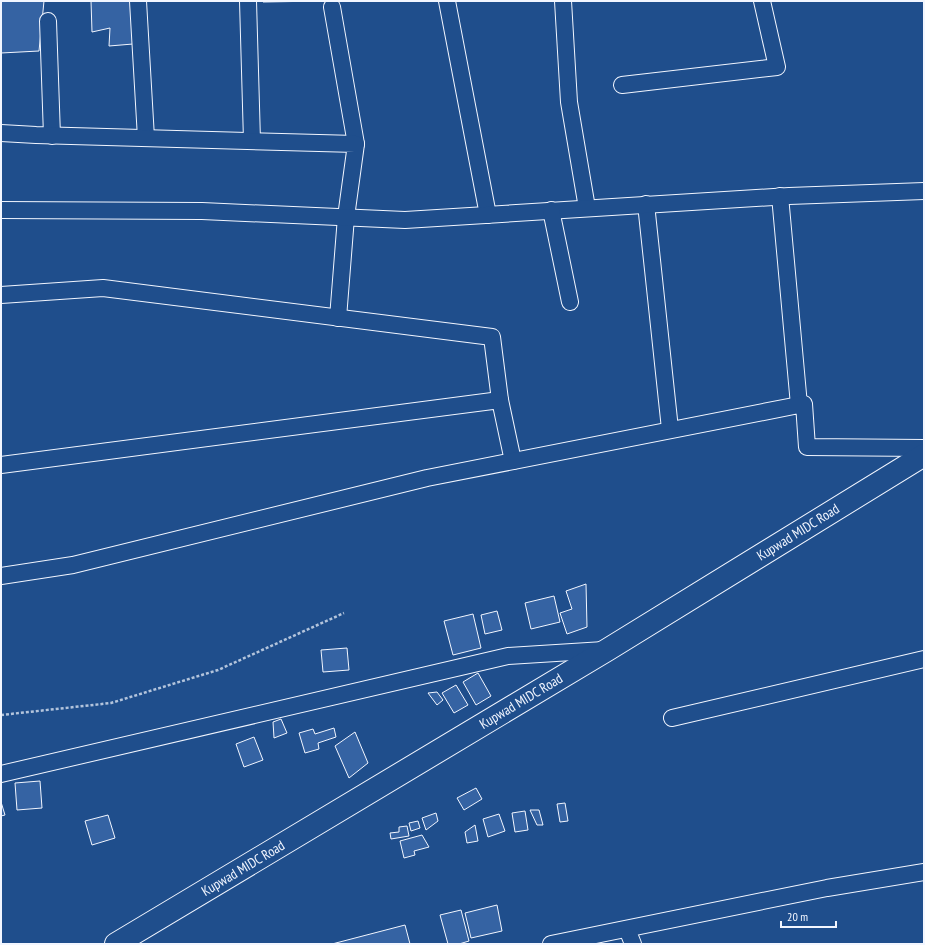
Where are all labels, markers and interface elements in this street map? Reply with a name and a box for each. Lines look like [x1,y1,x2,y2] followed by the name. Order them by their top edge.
[753,499,843,565] street label: Kupwad MIDC Road
[476,669,566,733] street label: Kupwad MIDC Road
[198,836,288,900] street label: Kupwad MIDC Road
[781,903,836,929] scale bar
[787,909,808,924] text: 20 m

